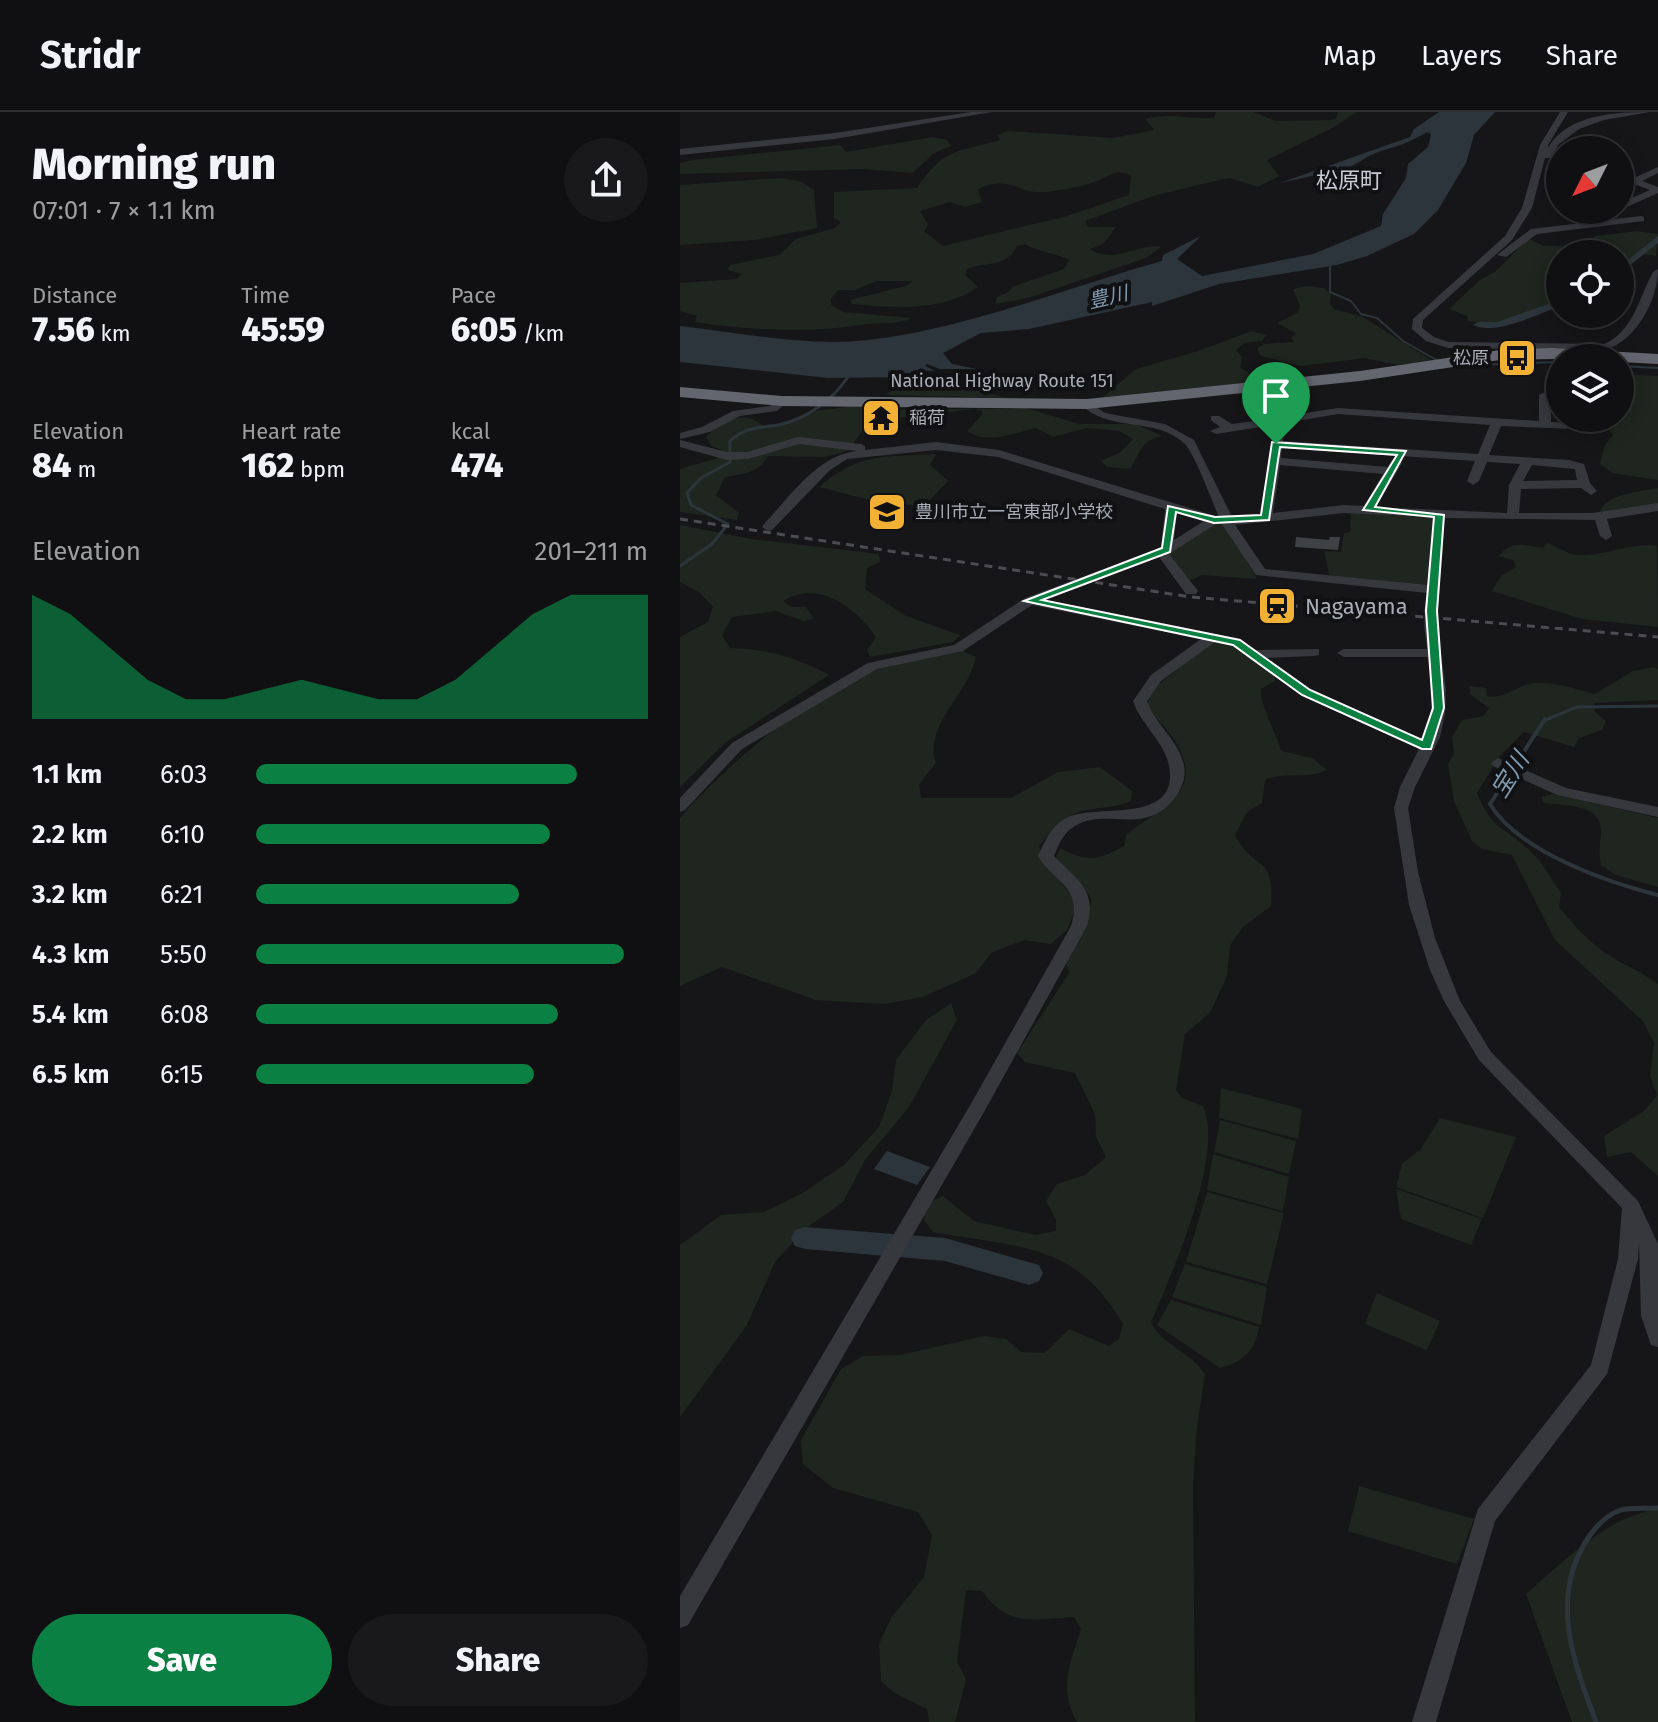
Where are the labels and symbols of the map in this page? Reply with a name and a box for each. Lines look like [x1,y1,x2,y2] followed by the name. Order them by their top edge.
[1546,136,1634,224] north arrow
[1316,167,1382,194] district label: 松原町
[1086,280,1132,313] water label: 豊川
[1496,337,1538,379] bus stop icon: 松原
[1453,347,1489,369] place label: 松原
[1242,362,1310,444] pin
[890,370,1114,392] street label: National Highway Route 151
[860,397,902,439] temple icon: 稲荷
[909,407,945,429] place label: 稲荷
[866,491,908,533] school or university icon: 豊川市立一宮東部小学校
[915,501,1113,523] place label: 豊川市立一宮東部小学校
[1256,585,1298,627] station icon: Nagayama
[1305,593,1408,620] place label: Nagayama
[1485,745,1536,803] water label: 宝川

